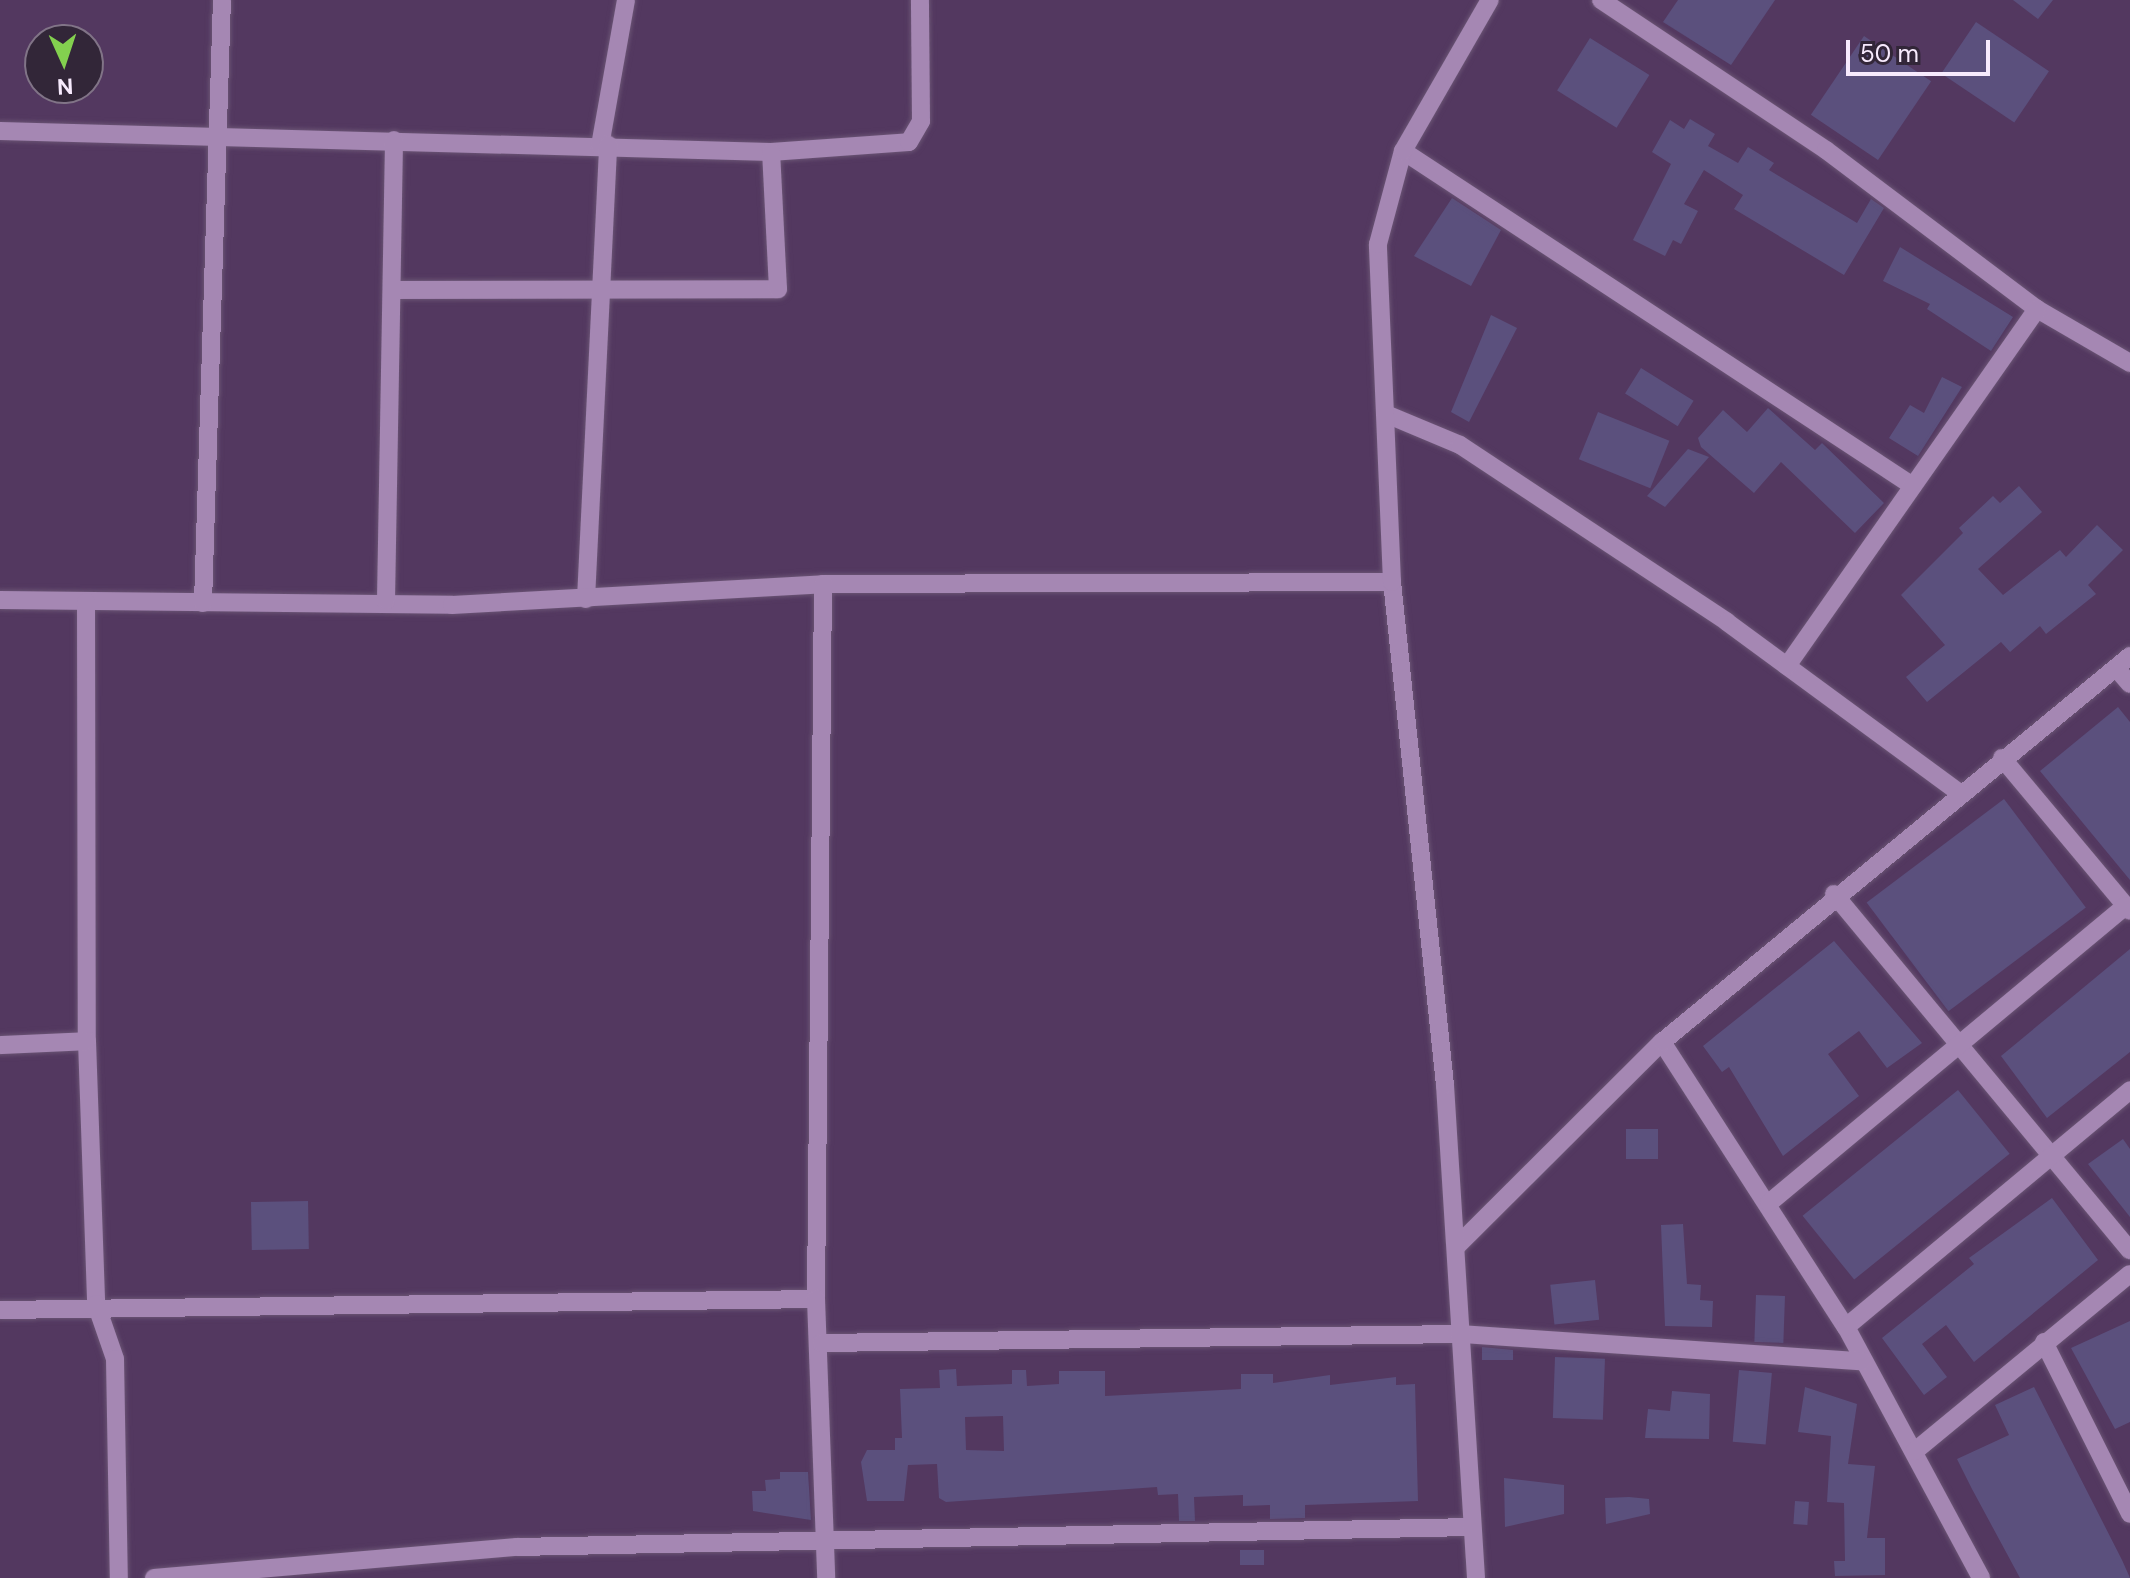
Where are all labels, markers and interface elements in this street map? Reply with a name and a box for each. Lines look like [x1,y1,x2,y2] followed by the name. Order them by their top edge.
[24,24,104,104] north arrow
[1850,24,1994,74] scale bar
[1860,38,1919,69] text: 50 m
[56,72,74,101] text: N

